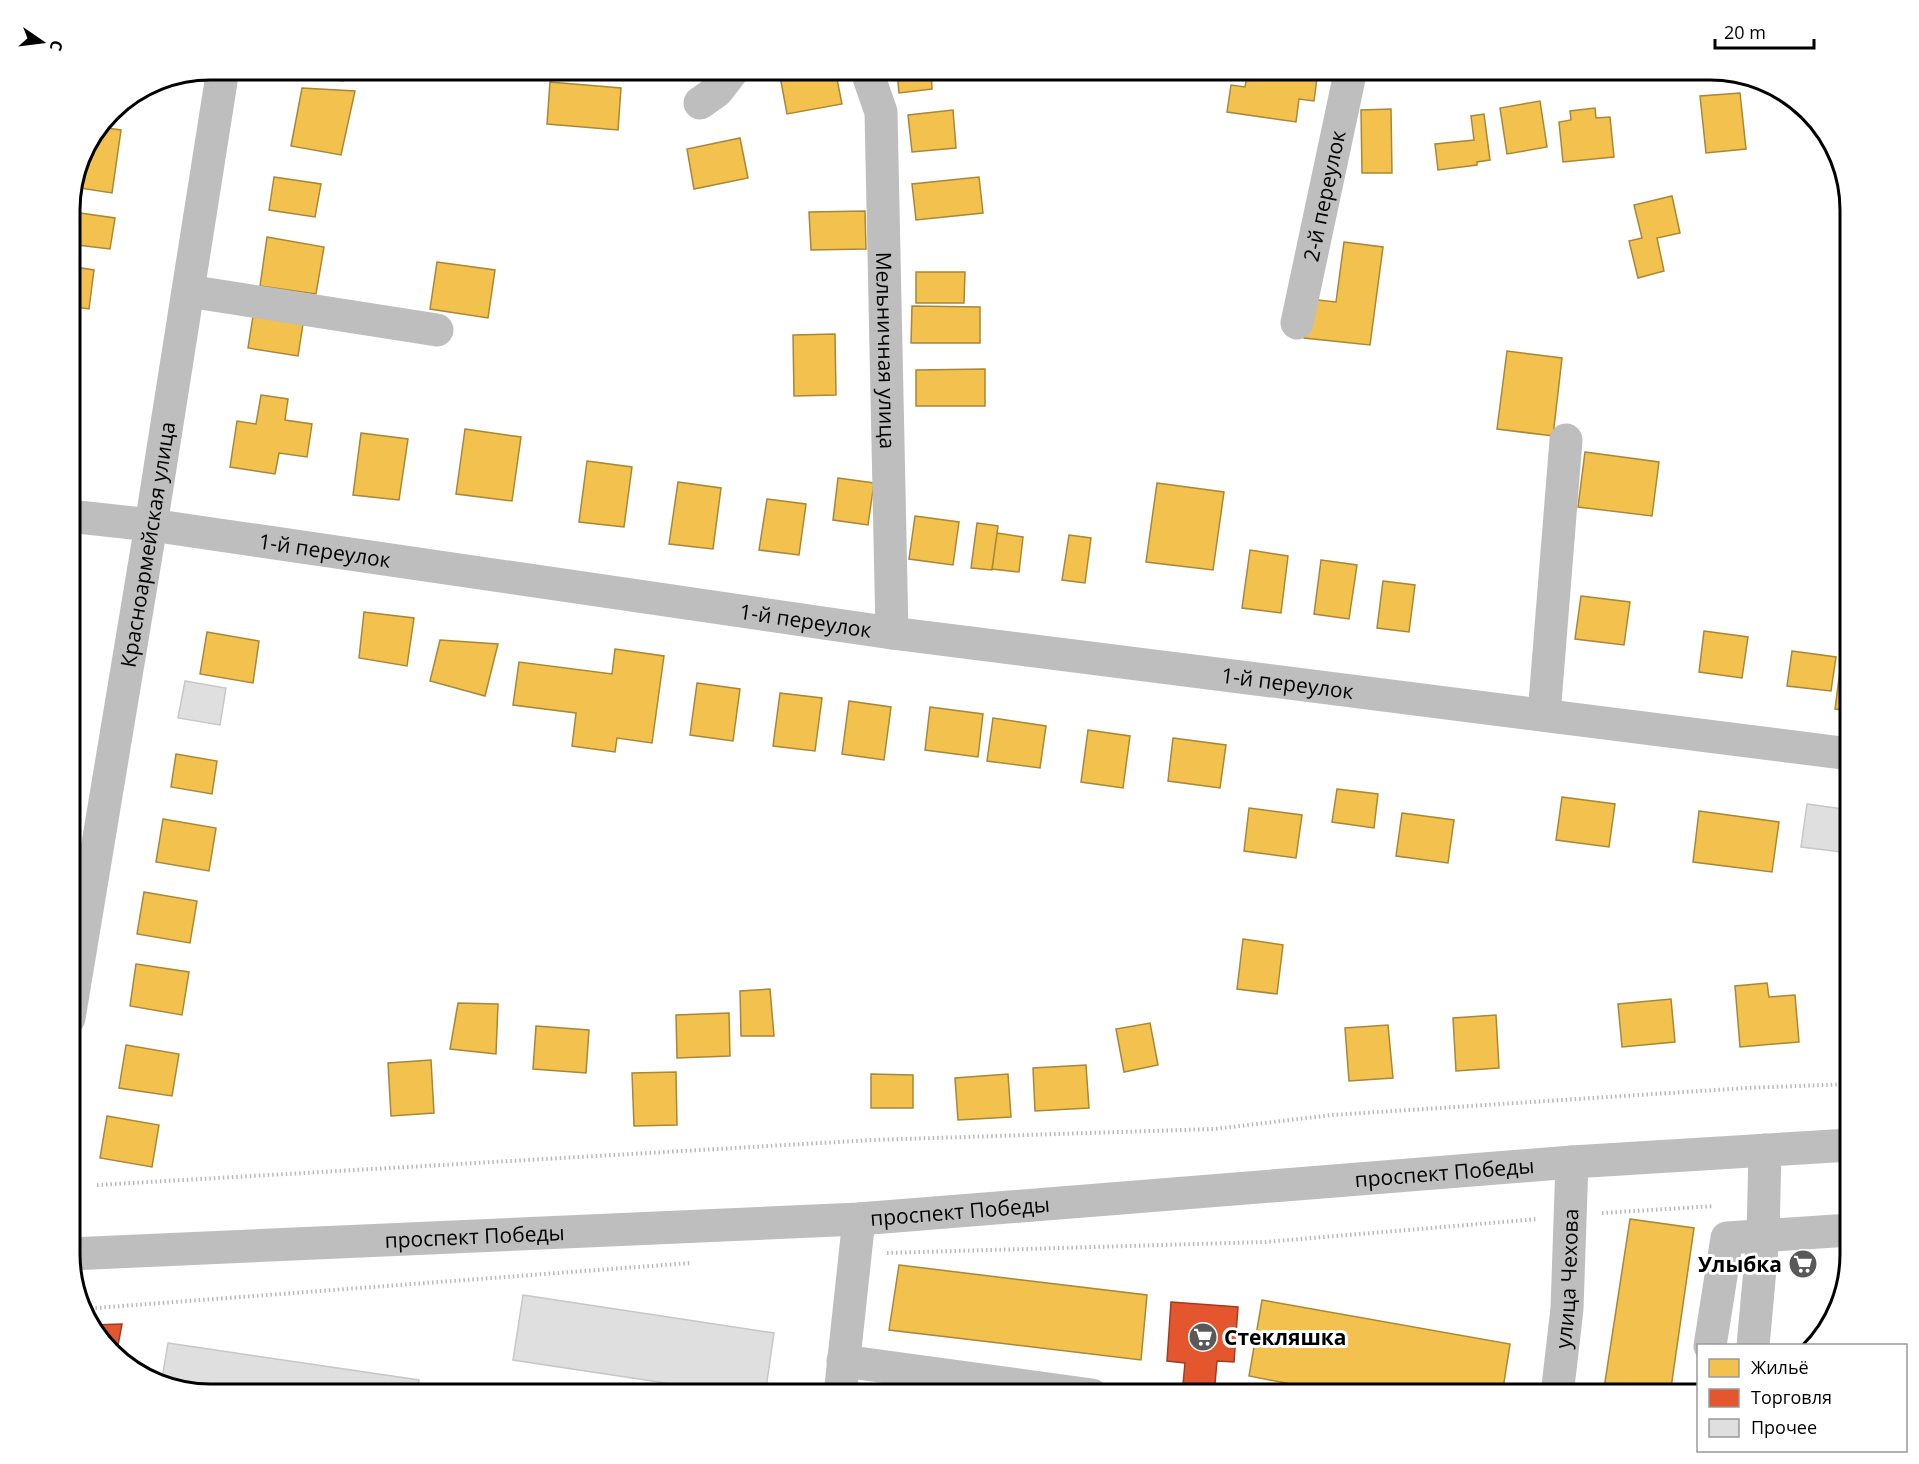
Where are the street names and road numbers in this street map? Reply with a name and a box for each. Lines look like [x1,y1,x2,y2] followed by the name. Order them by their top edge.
[1296,128,1352,264] street label: 2-й переулок
[870,251,902,449] street label: Мельничная улица
[114,419,181,670] street label: Красноармейская улица
[257,527,393,574] street label: 1-й переулок
[738,597,874,644] street label: 1-й переулок
[1220,661,1355,705] street label: 1-й переулок
[1353,1151,1535,1193] street label: проспект Победы
[869,1190,1051,1232] street label: проспект Победы
[1549,1208,1584,1350] street label: улица Чехова
[384,1218,565,1254] street label: проспект Победы

